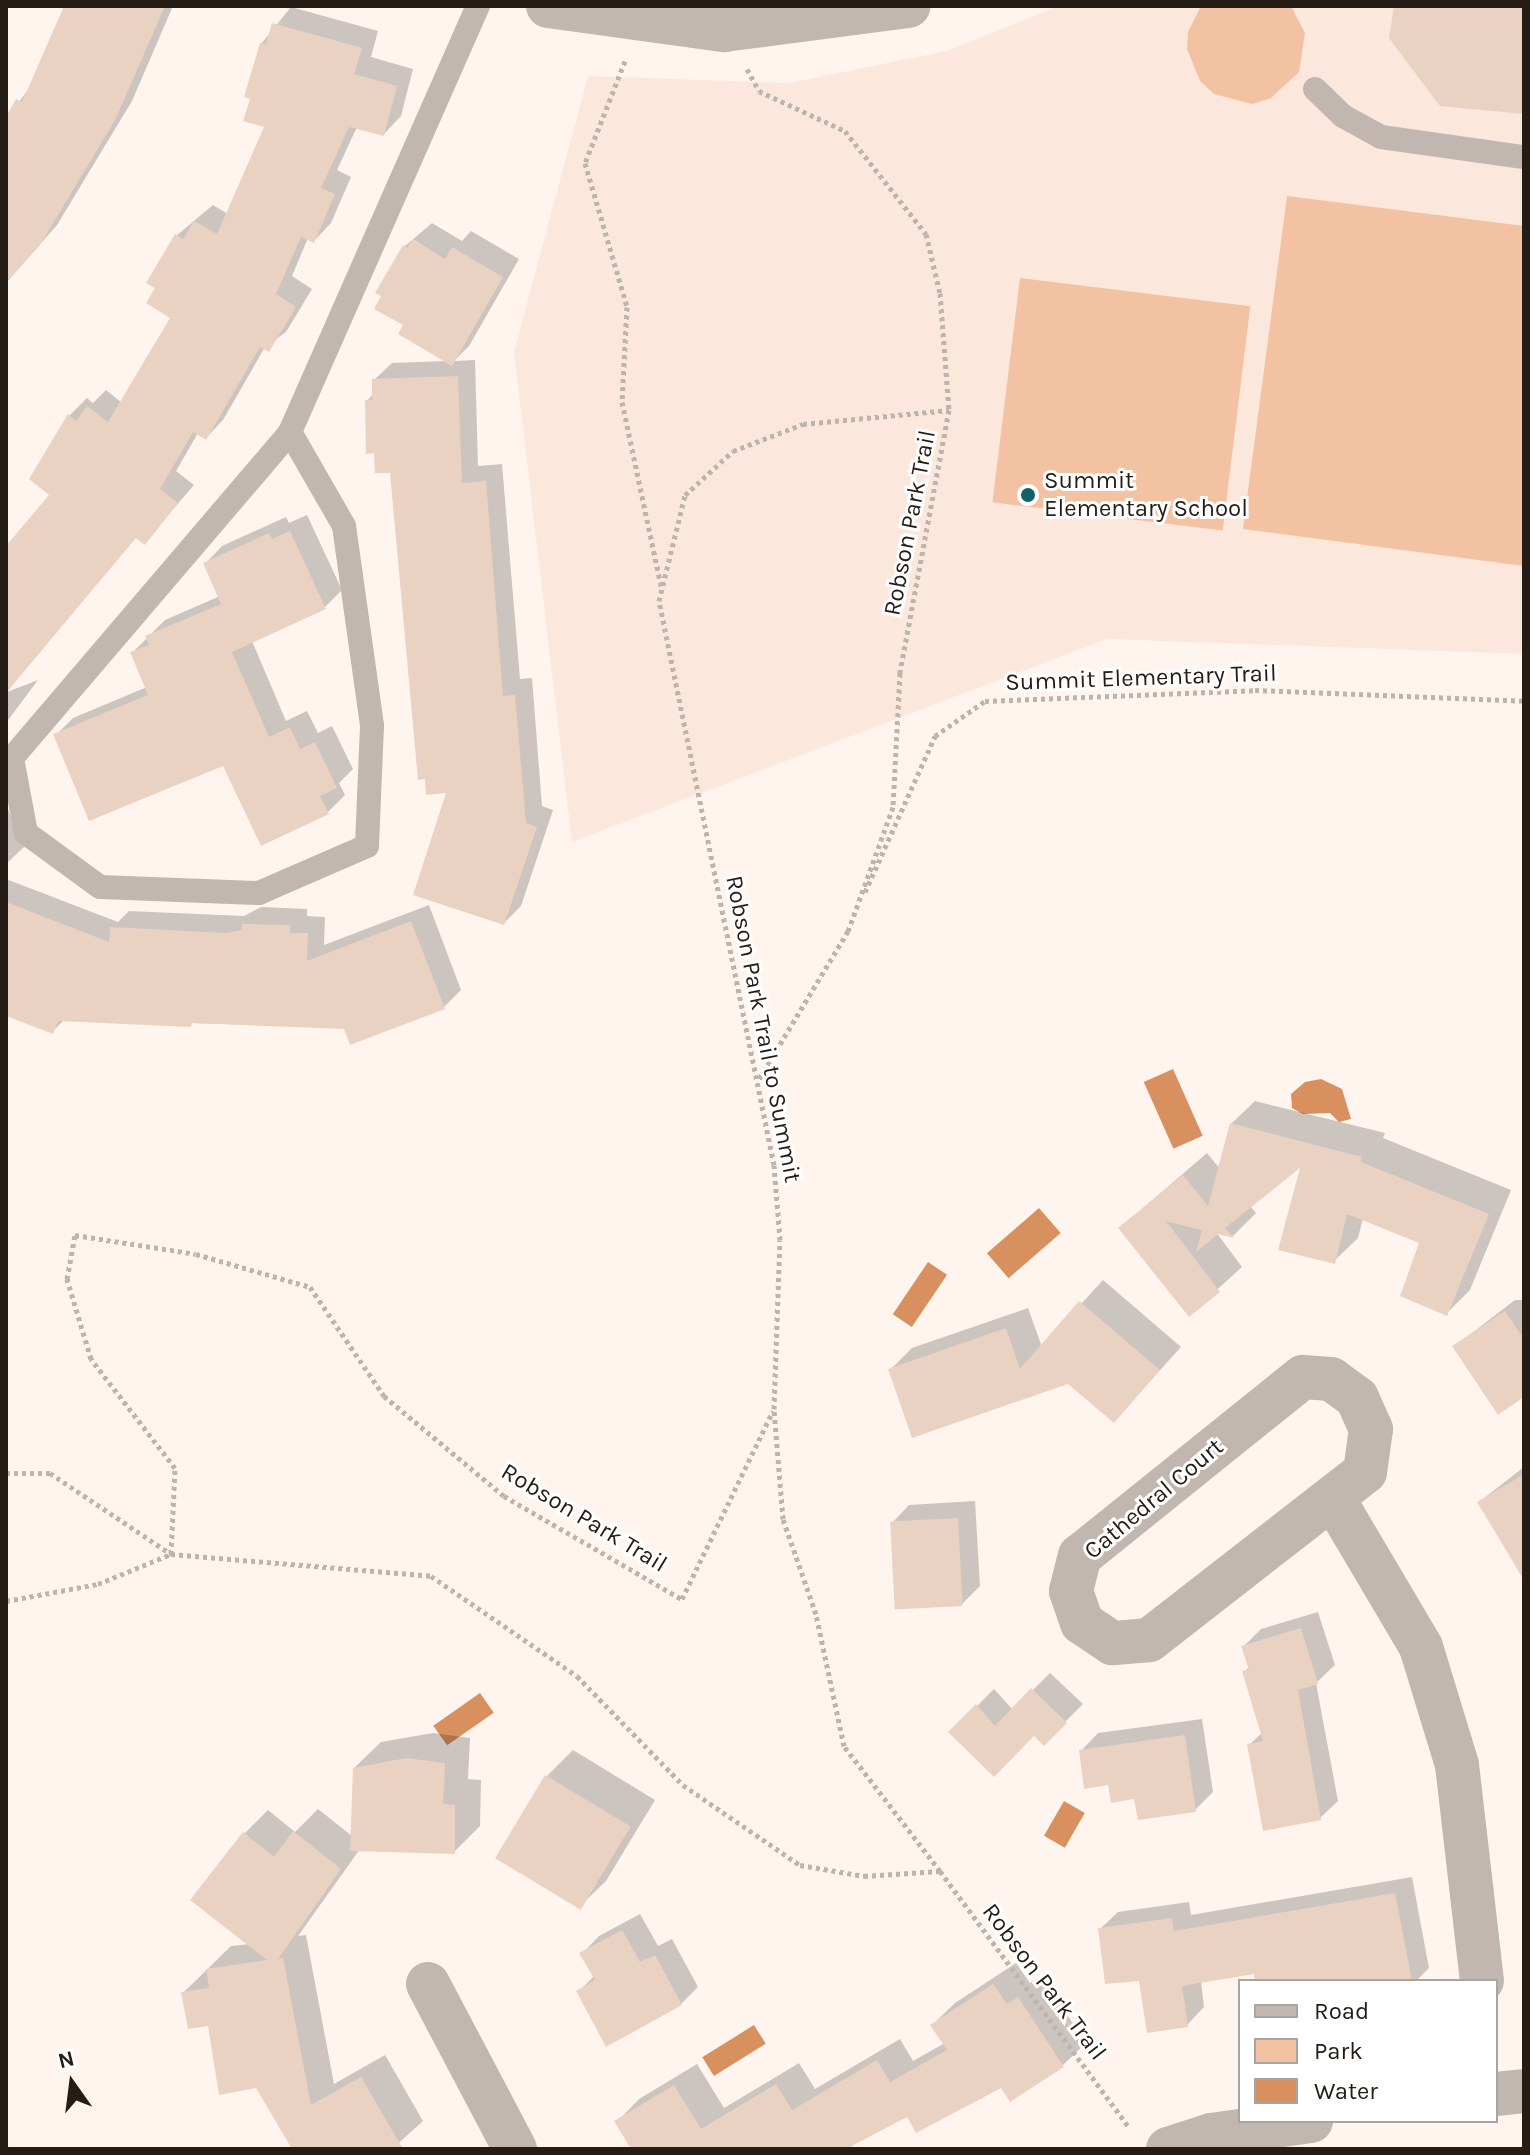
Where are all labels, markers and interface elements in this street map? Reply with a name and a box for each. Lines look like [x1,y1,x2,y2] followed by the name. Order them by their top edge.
[878,428,942,618] street label: Robson Park Trail
[1044,467,1248,523] place label: Summit Elementary School
[1019,486,1037,504] marker: Summit Elementary School
[1005,659,1277,697] street label: Summit Elementary Trail
[719,873,807,1185] street label: Robson Park Trail to Summit
[1079,1433,1229,1565] street label: Cathedral Court
[496,1457,672,1579] street label: Robson Park Trail
[976,1898,1112,2066] street label: Robson Park Trail
[1238,1979,1498,2123] legend
[1314,1997,1369,2025] text: Road
[1314,2037,1363,2065] text: Park
[32,2043,112,2123] north arrow
[55,2045,77,2074] text: N
[1314,2077,1378,2105] text: Water

